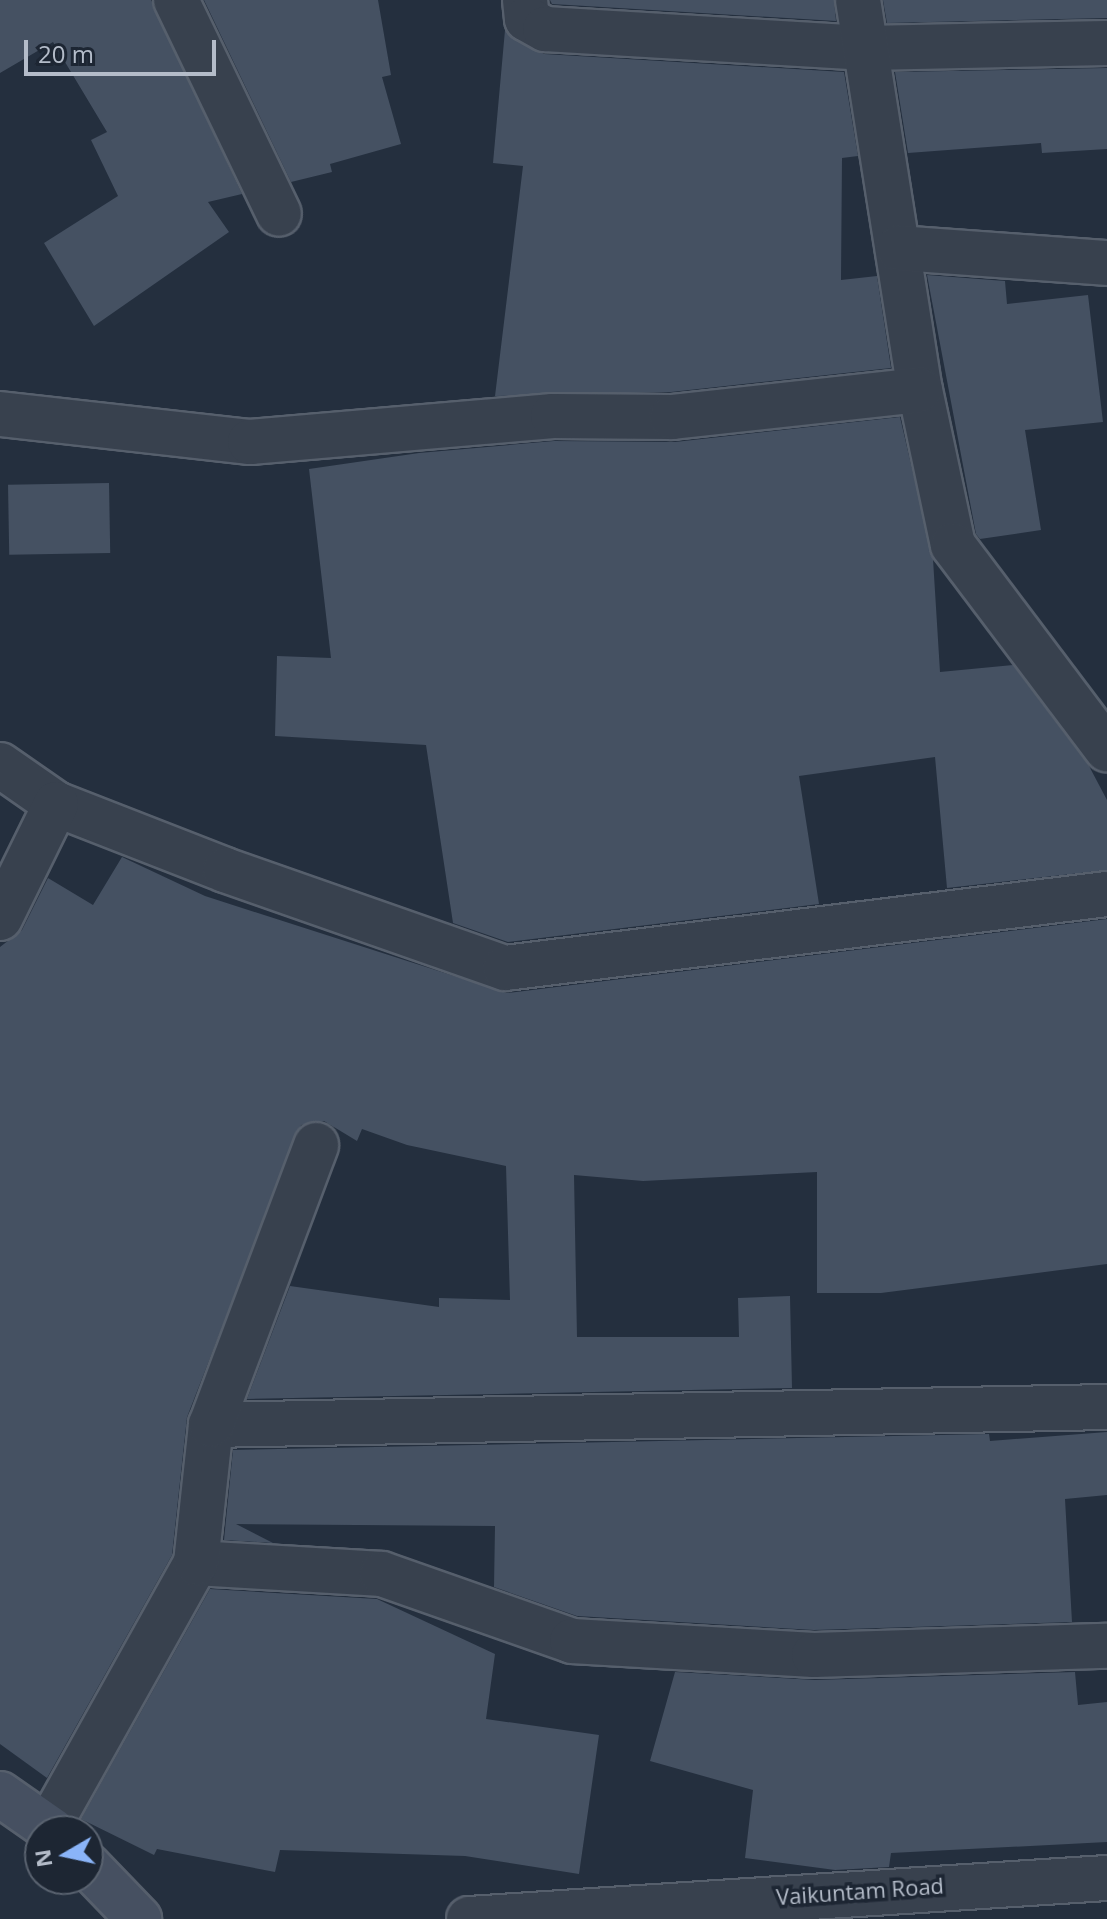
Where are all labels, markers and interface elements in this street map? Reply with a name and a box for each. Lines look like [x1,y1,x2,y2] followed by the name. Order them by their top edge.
[28,24,220,74] scale bar
[38,37,94,70] text: 20 m
[24,1815,104,1895] north arrow
[26,1847,58,1870] text: N
[775,1872,945,1910] street label: Vaikuntam Road

